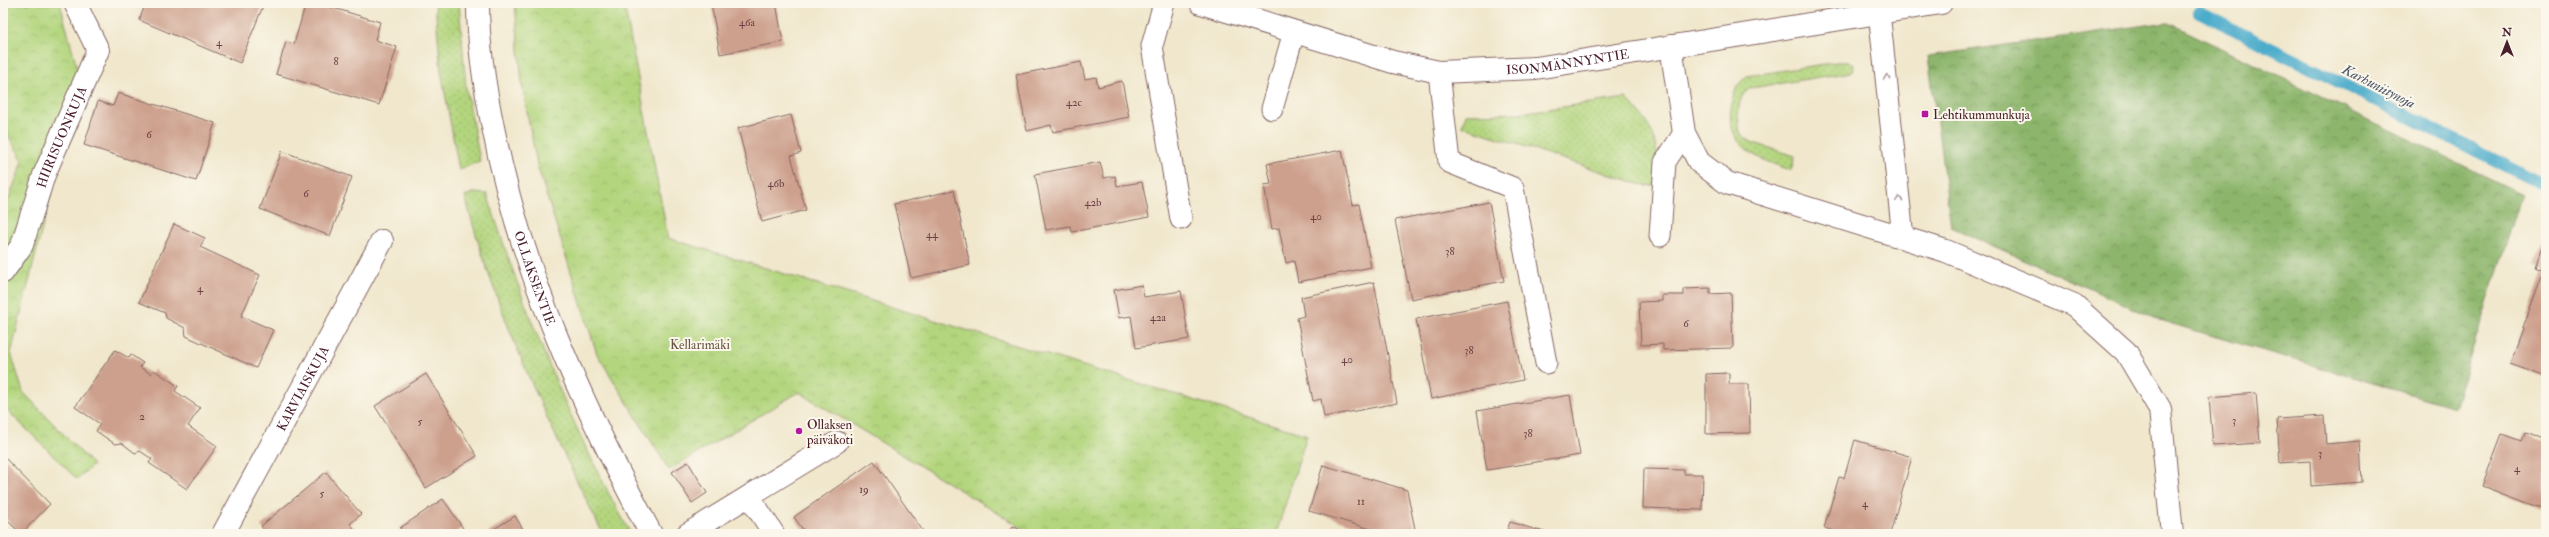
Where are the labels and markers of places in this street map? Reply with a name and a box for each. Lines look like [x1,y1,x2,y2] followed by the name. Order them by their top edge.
[1933,107,2030,123] place label: Lehtikummunkuja
[1920,109,1930,119] marker: Lehtikummunkuja
[806,417,854,449] place label: Ollaksen päiväkoti
[794,426,804,436] marker: Ollaksen päiväkoti

